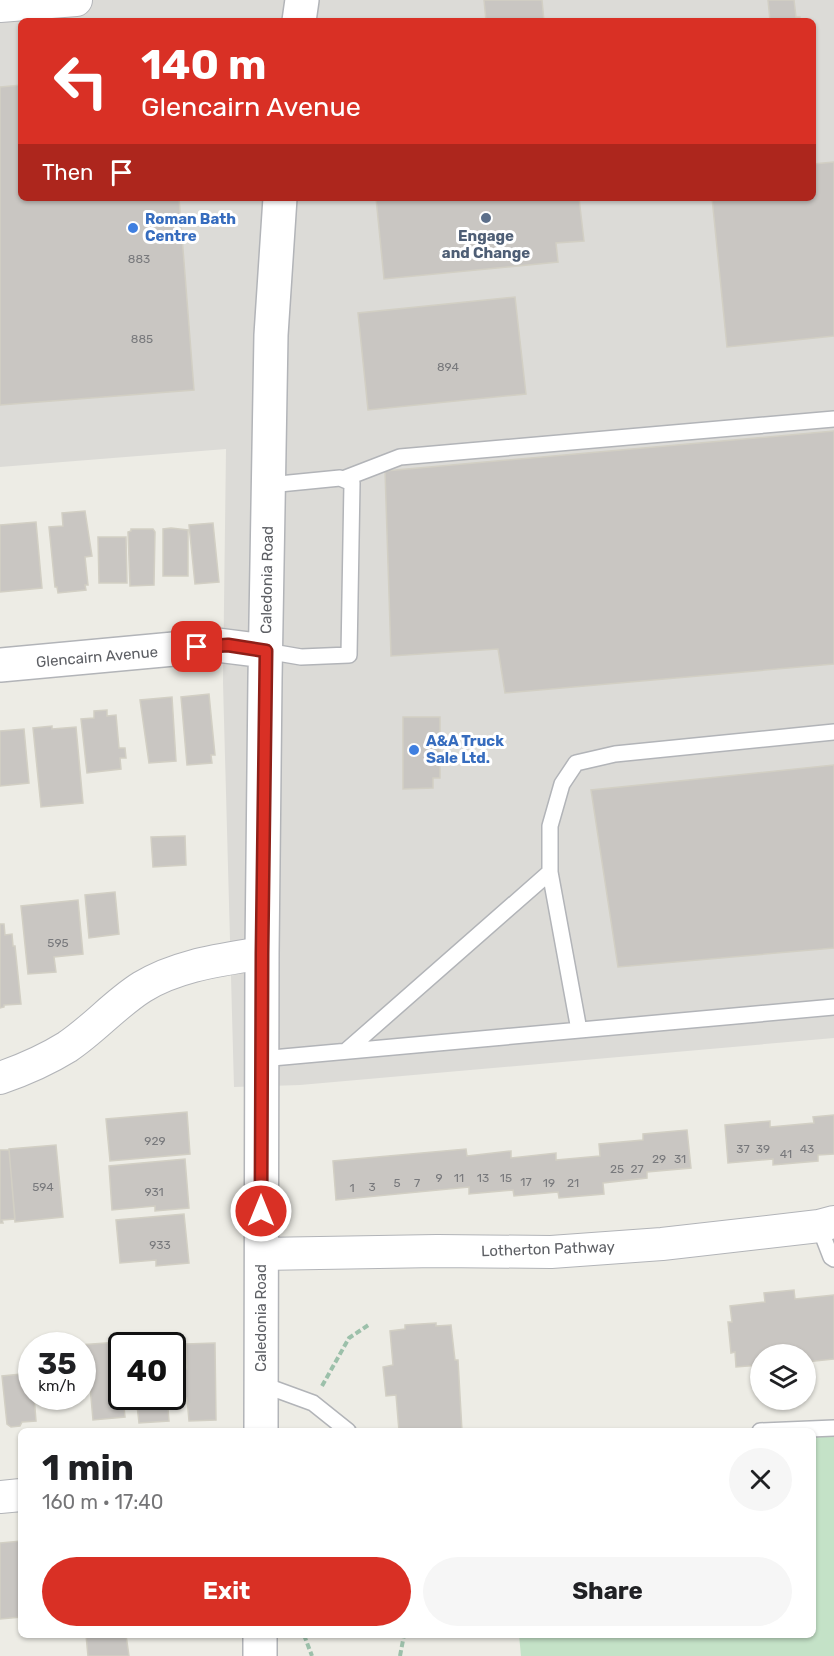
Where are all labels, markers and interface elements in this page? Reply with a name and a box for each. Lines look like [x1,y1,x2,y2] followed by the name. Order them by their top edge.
[141,40,267,90] text: 140 m
[42,42,120,120] icon: left
[141,91,361,123] text: Glencairn Avenue
[105,156,138,189] icon: arrive
[42,159,93,186] text: Then
[145,210,236,245] place label: Roman Bath Centre
[479,211,493,225] marker: Engage and Change
[126,221,140,235] marker: Roman Bath Centre
[442,227,530,262] place label: Engage and Change
[128,252,150,266] house number: 883
[131,332,153,346] house number: 885
[437,360,460,374] house number: 894
[257,526,277,634] street label: Caledonia Road
[171,621,222,672] pin
[180,630,213,663] icon: arrive
[35,643,159,671] street label: Glencairn Avenue
[426,732,504,767] place label: A&A Truck Sale Ltd.
[407,743,421,757] marker: A&A Truck Sale Ltd.
[47,936,69,950] house number: 595
[144,1134,166,1148] house number: 929
[736,1142,750,1156] house number: 37
[756,1142,770,1156] house number: 39
[800,1142,814,1156] house number: 43
[780,1147,792,1161] house number: 41
[652,1152,666,1166] house number: 29
[674,1152,686,1166] house number: 31
[610,1162,624,1176] house number: 25
[630,1162,644,1176] house number: 27
[435,1171,443,1185] house number: 9
[454,1171,464,1185] house number: 11
[477,1171,489,1185] house number: 13
[500,1171,512,1185] house number: 15
[520,1175,532,1189] house number: 17
[393,1176,401,1190] house number: 5
[414,1176,420,1190] house number: 7
[543,1176,555,1190] house number: 19
[567,1176,579,1190] house number: 21
[229,1179,293,1243] position arrow
[32,1180,54,1194] house number: 594
[368,1180,376,1194] house number: 3
[349,1181,355,1195] house number: 1
[144,1185,164,1199] house number: 931
[149,1238,171,1252] house number: 933
[481,1238,615,1260] street label: Lotherton Pathway
[252,1264,270,1372] street label: Caledonia Road
[108,1332,186,1410] speed limit sign: 40
[750,1344,816,1410] map controls
[750,1344,816,1410] button: layers
[37,1346,77,1382] text: 35
[38,1377,76,1395] text: km/h
[42,1446,134,1489] text: 1 min
[729,1448,792,1511] button: close
[42,1490,163,1514] text: 160 m · 17:40
[42,1557,411,1626] button: Exit
[423,1557,792,1626] button: Share

